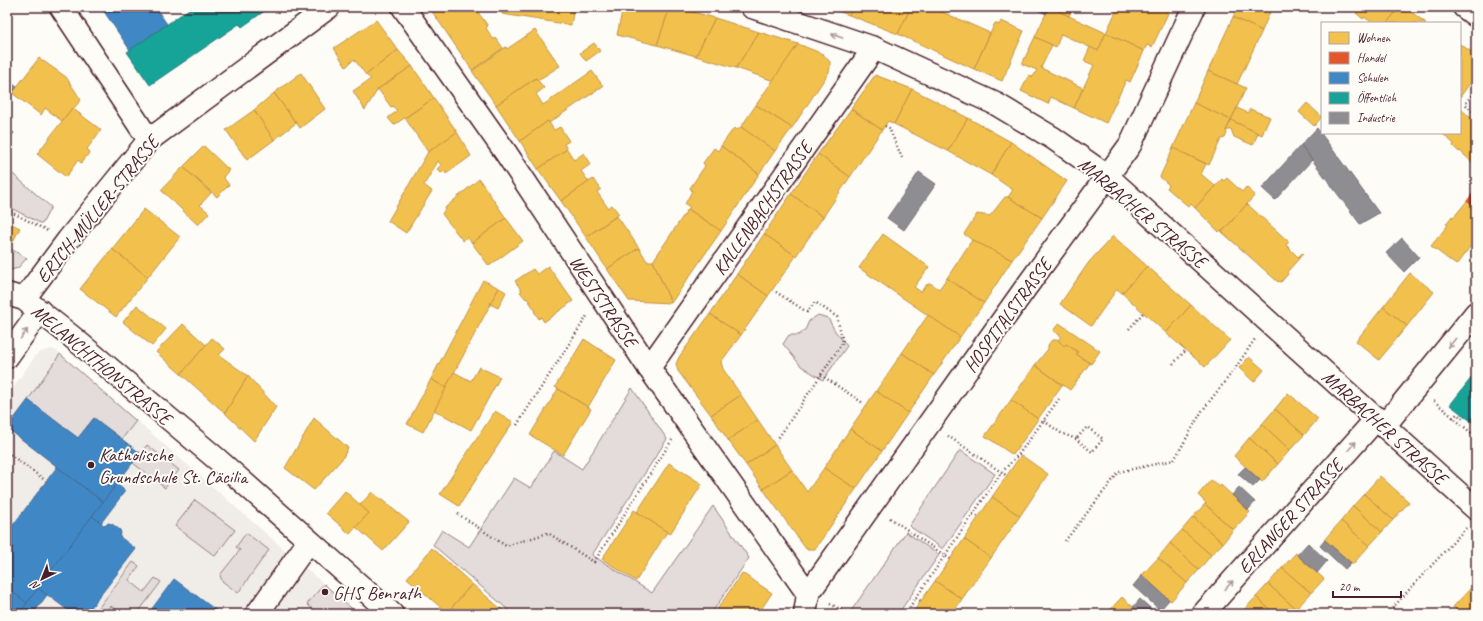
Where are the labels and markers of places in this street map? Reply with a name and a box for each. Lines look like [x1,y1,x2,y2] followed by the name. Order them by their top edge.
[99,443,249,489] place label: Katholische Grundschule St. Cäcilia
[86,460,96,470] marker: Katholische Grundschule St. Cäcilia
[333,581,422,605] place label: GHS Benrath
[320,587,330,597] marker: GHS Benrath

